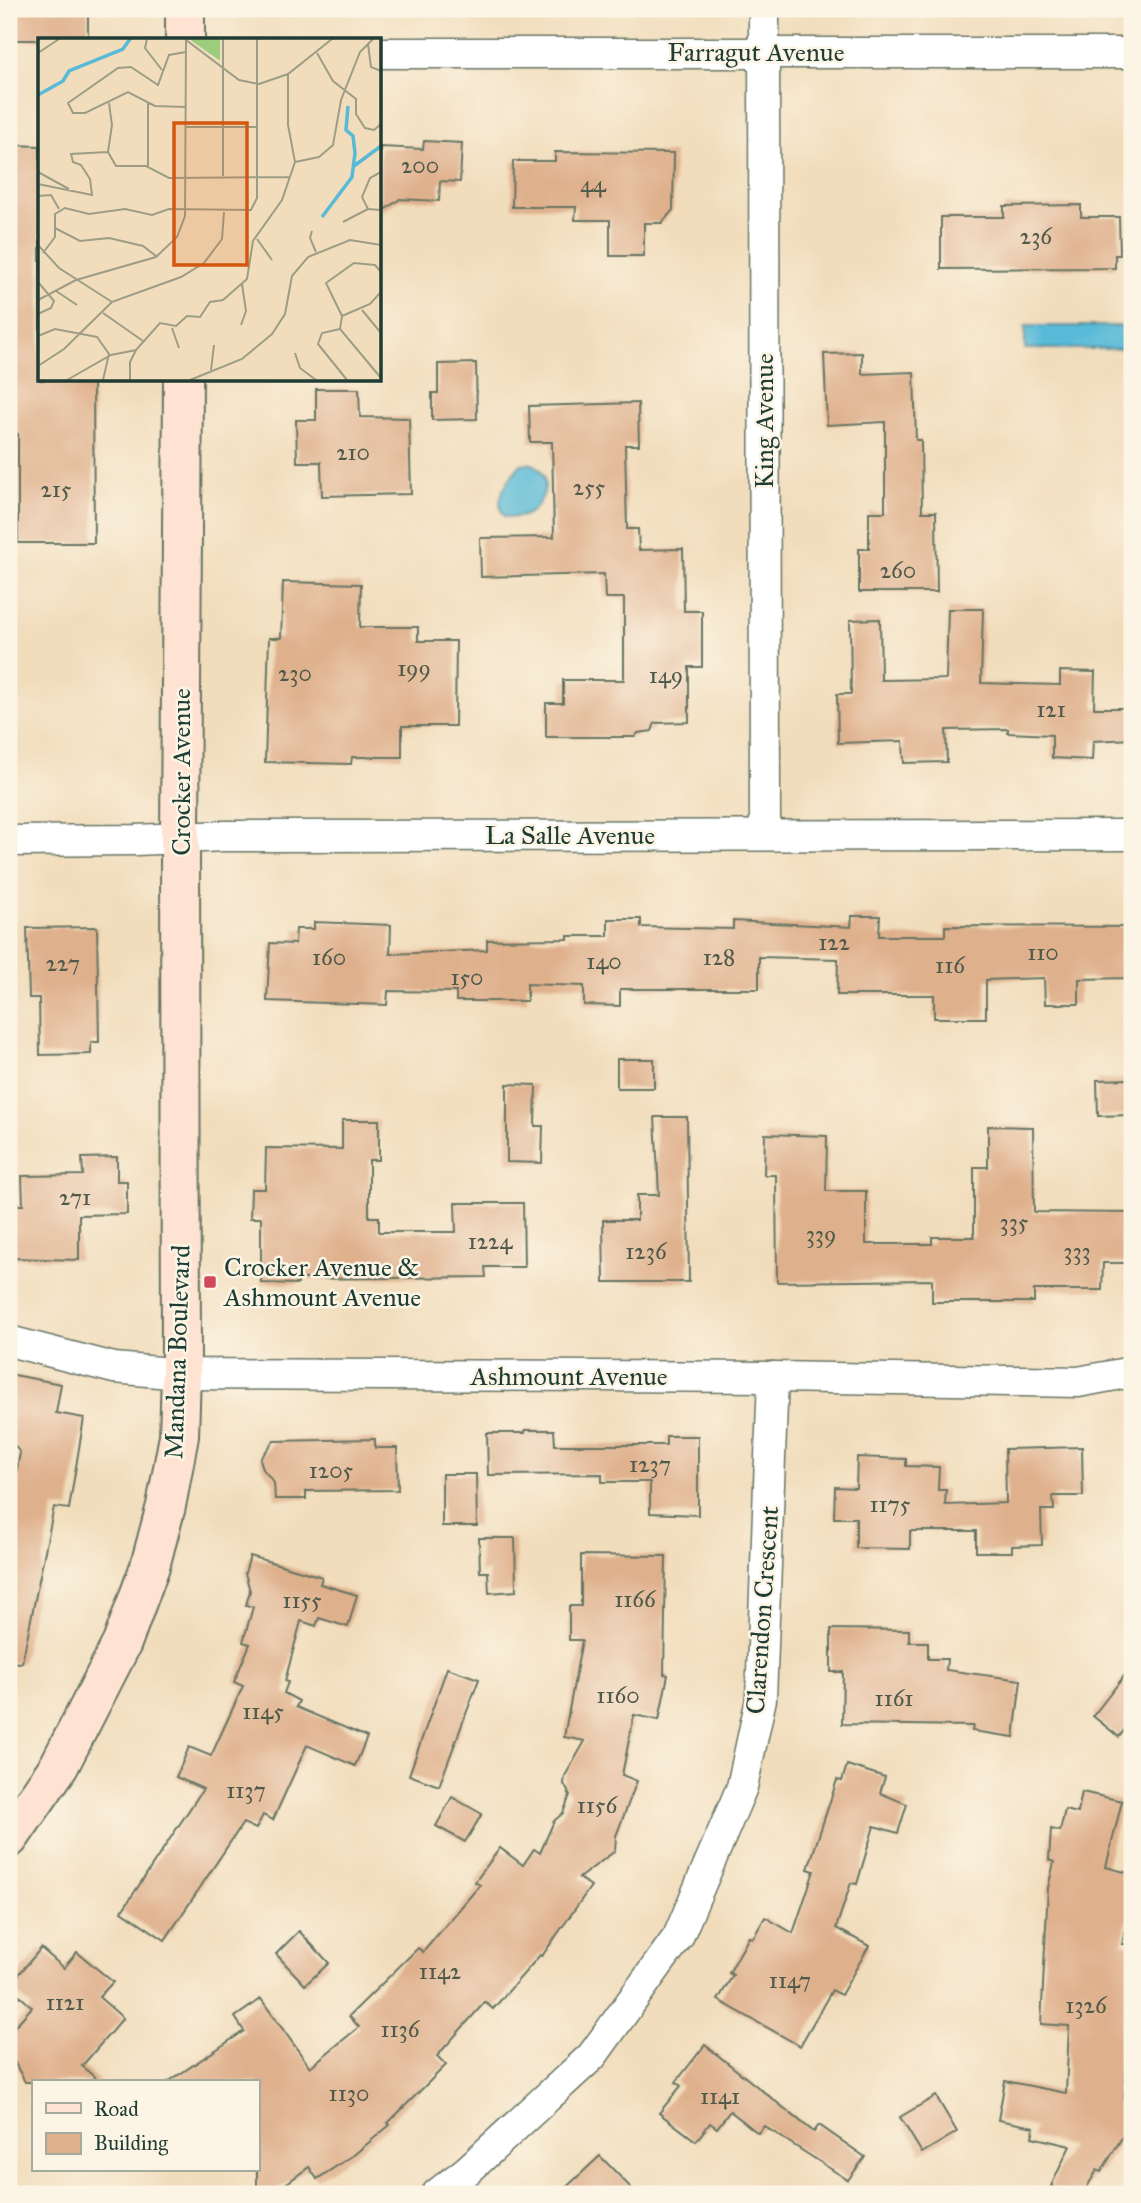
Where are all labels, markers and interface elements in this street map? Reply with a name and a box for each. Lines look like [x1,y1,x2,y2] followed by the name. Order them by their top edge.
[668,36,845,68] street label: Farragut Avenue
[38,38,382,382] inset map
[401,151,439,179] house number: 200
[580,170,607,198] house number: 44
[1020,222,1053,250] house number: 236
[748,353,780,489] street label: King Avenue
[336,438,370,466] house number: 210
[573,473,606,501] house number: 255
[41,475,72,503] house number: 215
[880,556,916,584] house number: 260
[397,654,431,682] house number: 199
[278,659,312,687] house number: 230
[649,661,683,689] house number: 149
[165,688,197,856] street label: Crocker Avenue
[1036,695,1066,723] house number: 121
[485,819,655,851] street label: La Salle Avenue
[818,928,850,956] house number: 122
[1027,938,1059,966] house number: 110
[312,943,346,971] house number: 160
[703,943,735,971] house number: 128
[586,947,622,975] house number: 140
[46,949,80,977] house number: 227
[935,951,966,979] house number: 116
[451,963,484,991] house number: 150
[59,1183,91,1211] house number: 271
[999,1208,1029,1236] house number: 335
[806,1220,836,1248] house number: 339
[468,1227,513,1255] house number: 1224
[625,1237,668,1265] house number: 1236
[1063,1237,1091,1265] house number: 333
[157,1244,197,1460] street label: Mandana Boulevard
[223,1251,421,1313] place label: Crocker Avenue & Ashmount Avenue
[202,1274,218,1290] marker: Crocker Avenue & Ashmount Avenue
[469,1360,668,1392] street label: Ashmount Avenue
[629,1450,671,1478] house number: 1237
[309,1456,354,1484] house number: 1205
[869,1490,911,1518] house number: 1175
[739,1505,785,1715] street label: Clarendon Crescent
[614,1585,657,1613] house number: 1166
[282,1586,322,1614] house number: 1155
[596,1681,640,1709] house number: 1160
[875,1684,913,1712] house number: 1161
[242,1697,284,1725] house number: 1145
[226,1776,266,1804] house number: 1137
[577,1791,618,1819] house number: 1156
[419,1957,462,1985] house number: 1142
[769,1966,811,1994] house number: 1147
[46,1988,84,2016] house number: 1121
[1065,1991,1108,2019] house number: 1326
[380,2015,421,2043] house number: 1136
[329,2079,369,2107] house number: 1130
[32,2080,259,2172] legend
[700,2082,740,2110] house number: 1141
[94,2096,139,2122] text: Road
[94,2130,168,2156] text: Building

